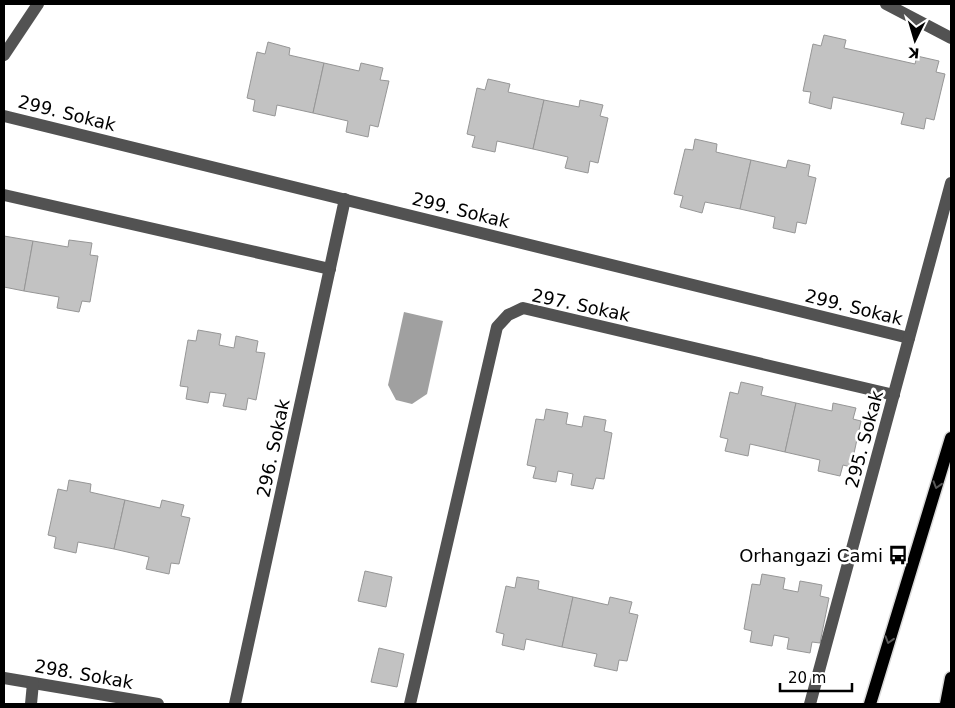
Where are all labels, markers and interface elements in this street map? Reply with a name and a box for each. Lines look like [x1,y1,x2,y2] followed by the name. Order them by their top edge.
[890,15,940,65] north arrow
[907,44,920,61] text: K
[16,91,119,135] street label: 299. Sokak
[410,188,513,232] street label: 299. Sokak
[530,284,633,326] street label: 297. Sokak
[803,285,906,329] street label: 299. Sokak
[841,388,887,490] street label: 295. Sokak
[252,396,294,499] street label: 296. Sokak
[933,480,943,489] one-way arrow
[887,544,909,566] bus stop icon: Orhangazi Cami
[739,545,883,566] place label: Orhangazi Cami
[885,636,895,644] one-way arrow
[33,655,136,693] street label: 298. Sokak
[780,660,852,692] scale bar
[788,669,826,687] text: 20 m

